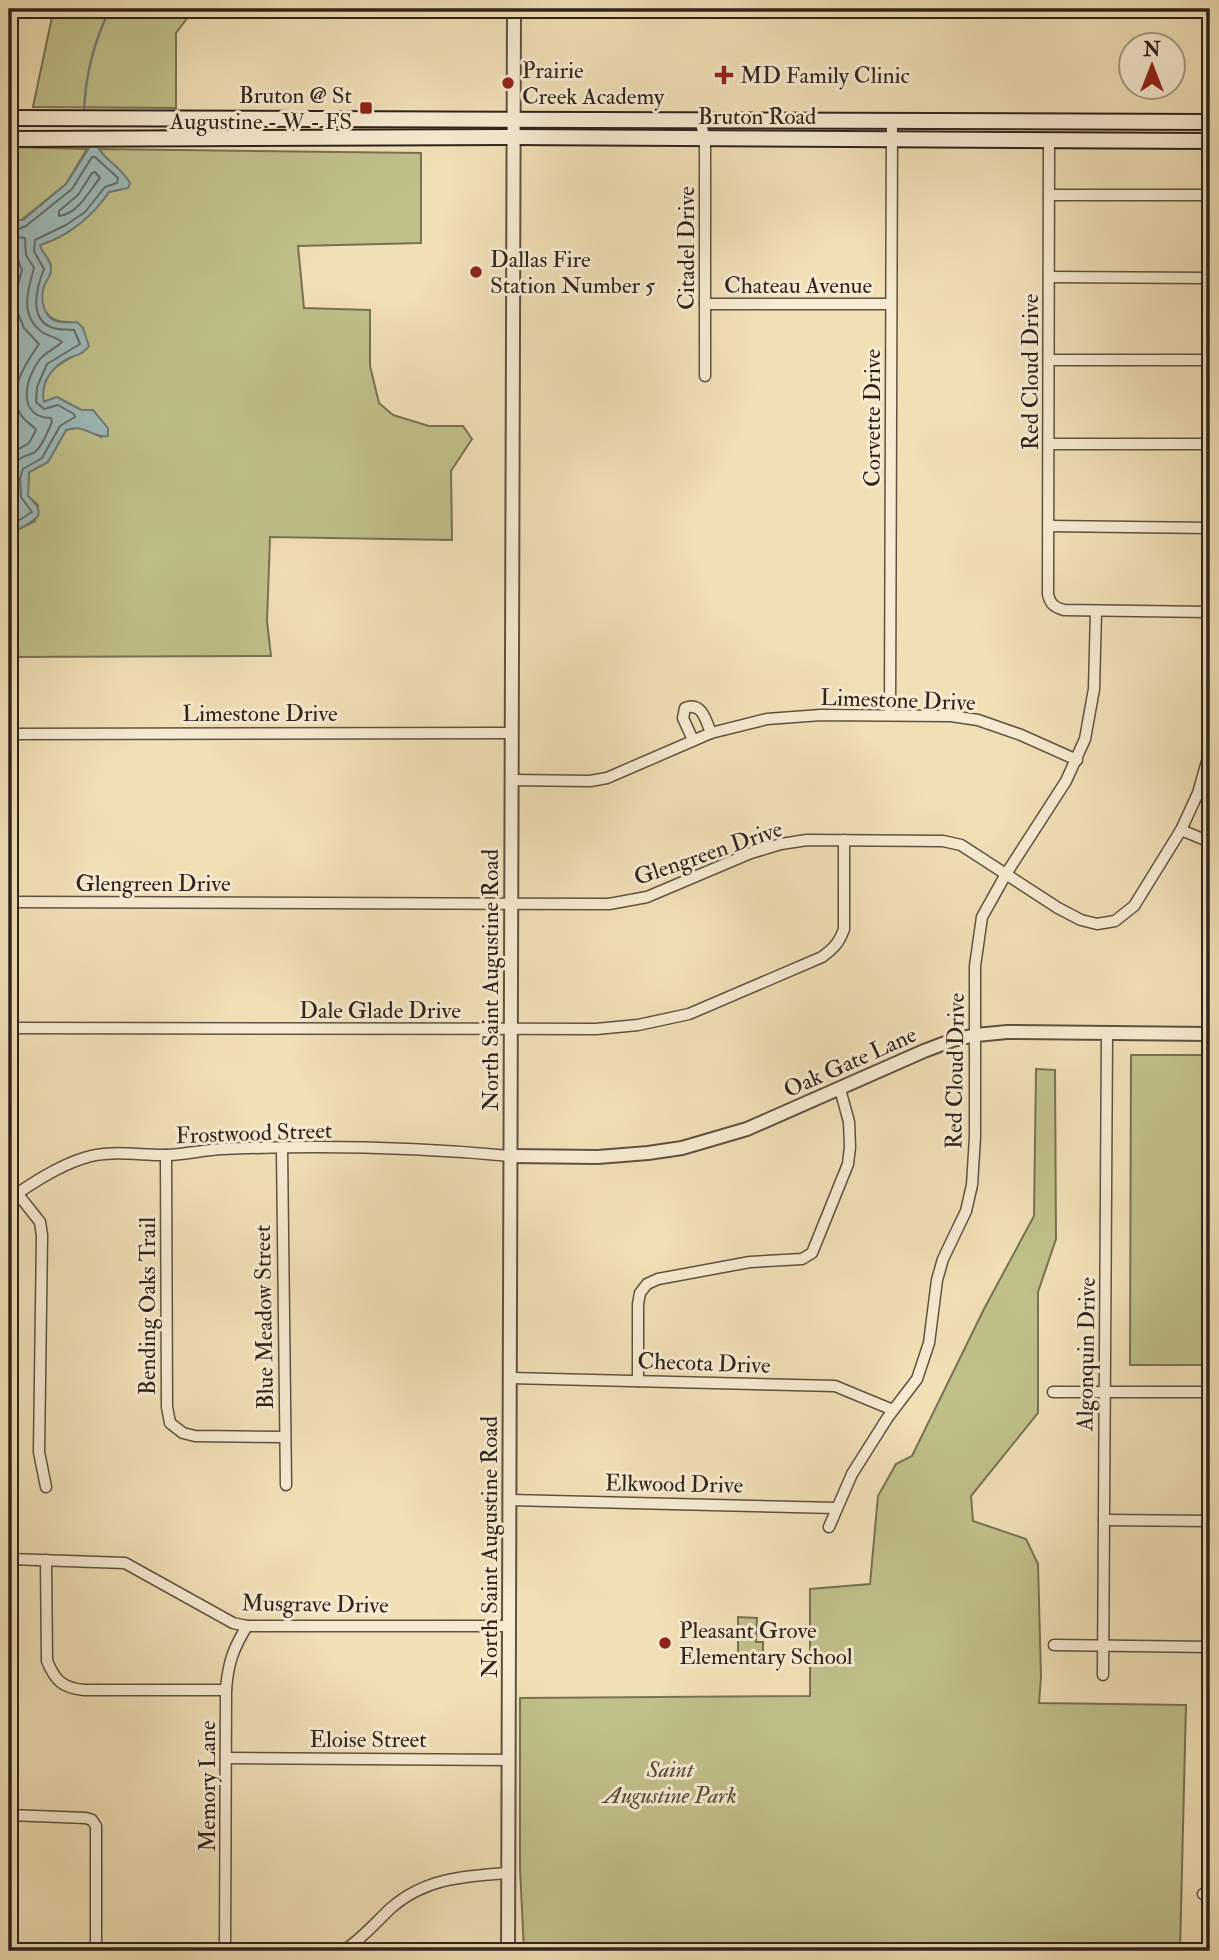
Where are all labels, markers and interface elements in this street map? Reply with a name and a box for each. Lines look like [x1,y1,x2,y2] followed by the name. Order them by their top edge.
[1118,32,1188,102] north arrow
[1142,38,1161,62] text: N
[522,56,665,111] place label: Prairie Creek Academy
[740,61,910,90] place label: MD Family Clinic
[714,65,734,85] marker: MD Family Clinic
[500,75,516,91] marker: Prairie Creek Academy
[169,81,352,136] place label: Bruton @ St Augustine - W - FS
[358,100,374,116] marker: Bruton @ St Augustine - W - FS
[698,102,816,131] street label: Bruton Road
[672,186,701,310] street label: Citadel Drive
[490,245,655,300] place label: Dallas Fire Station Number 5
[468,264,484,280] marker: Dallas Fire Station Number 5
[724,271,872,300] street label: Chateau Avenue
[1016,293,1045,450] street label: Red Cloud Drive
[858,349,887,487] street label: Corvette Drive
[820,683,977,717] street label: Limestone Drive
[182,699,338,728] street label: Limestone Drive
[630,814,786,892] street label: Glengreen Drive
[476,849,505,1111] street label: North Saint Augustine Road
[75,869,231,898] street label: Glengreen Drive
[939,992,971,1149] street label: Red Cloud Drive
[299,996,461,1025] street label: Dale Glade Drive
[779,1020,921,1104] street label: Oak Gate Lane
[175,1116,333,1150] street label: Frostwood Street
[133,1217,162,1395] street label: Bending Oaks Trail
[248,1224,280,1410] street label: Blue Meadow Street
[1070,1276,1102,1432] street label: Algonquin Drive
[637,1346,771,1380] street label: Checota Drive
[475,1416,504,1678] street label: North Saint Augustine Road
[605,1468,744,1500] street label: Elkwood Drive
[241,1588,389,1620] street label: Musgrave Drive
[679,1616,853,1671] place label: Pleasant Grove Elementary School
[657,1635,673,1651] marker: Pleasant Grove Elementary School
[193,1720,222,1852] street label: Memory Lane
[309,1725,427,1754] street label: Eloise Street
[601,1755,736,1810] park label: Saint Augustine Park

